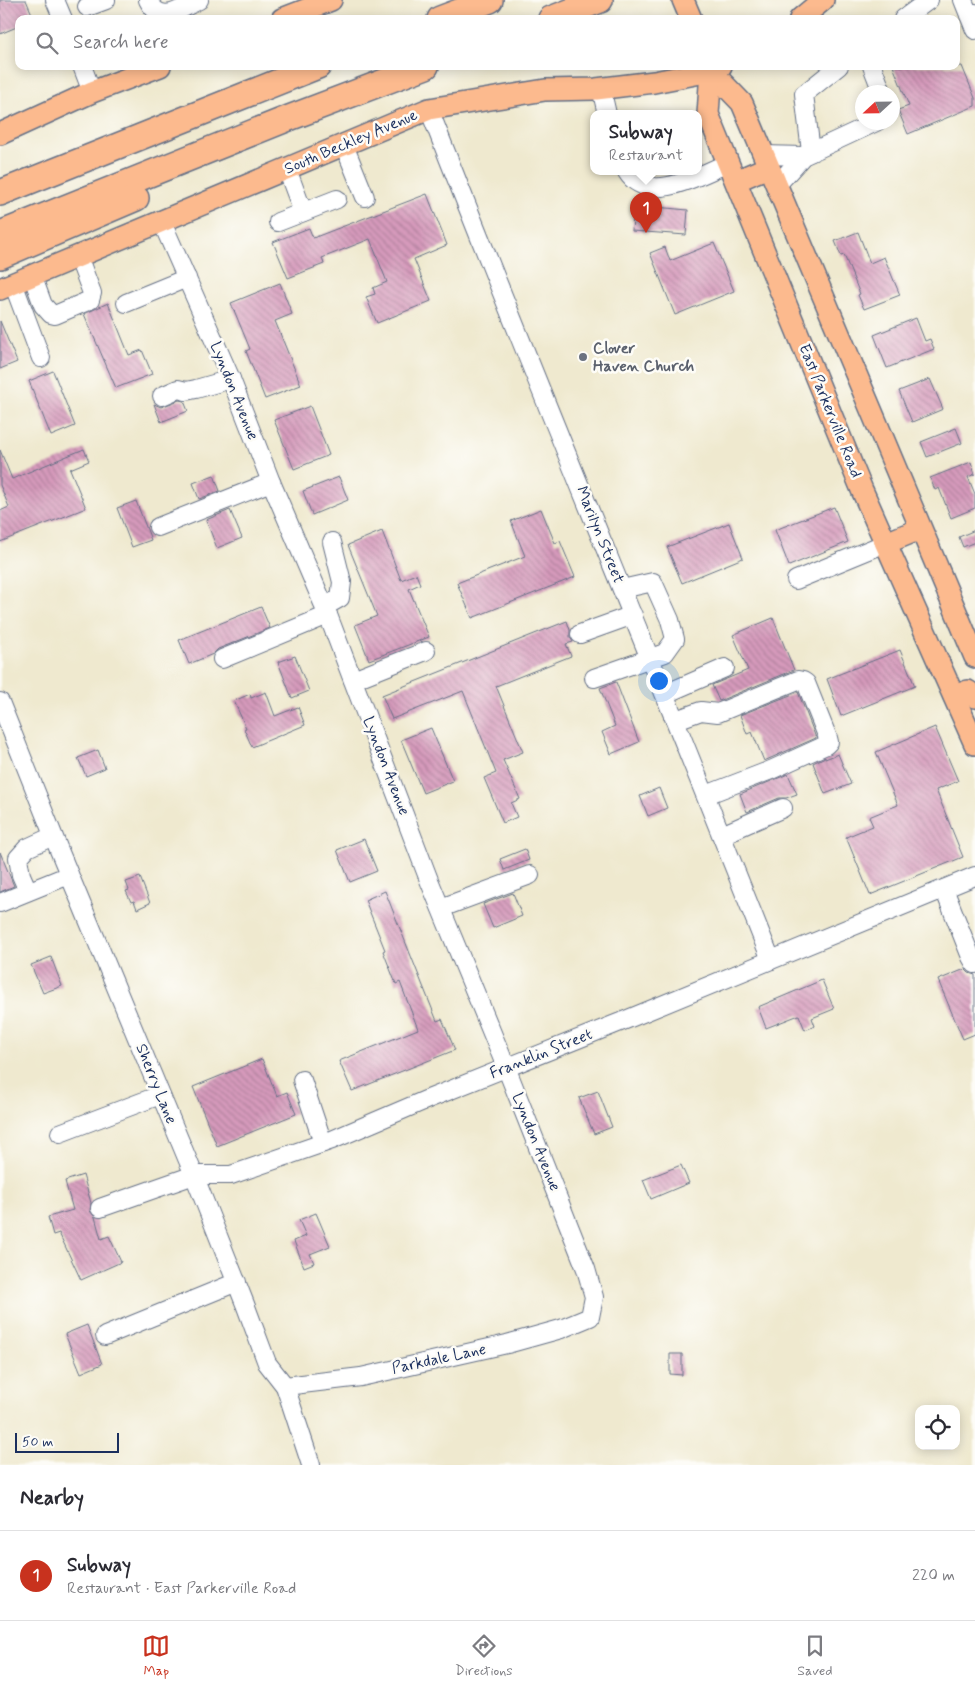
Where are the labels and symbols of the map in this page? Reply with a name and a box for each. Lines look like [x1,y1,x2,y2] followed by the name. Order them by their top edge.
[855,85,900,130] north arrow
[281,104,421,180] street label: South Beckley Avenue
[630,192,662,233] pin: 1
[593,338,694,377] place label: Clover Haven Church
[205,339,263,443] street label: Lyndon Avenue
[794,341,866,481] street label: East Parkerville Road
[577,351,589,363] marker: Clover Haven Church
[571,483,629,587] street label: Marilyn Street
[646,668,672,694] your location
[358,714,414,818] street label: Lyndon Avenue
[486,1024,596,1084] street label: Franklin Street
[130,1041,182,1127] street label: Sherry Lane
[507,1090,565,1194] street label: Lyndon Avenue
[390,1339,488,1379] street label: Parkdale Lane
[15,1430,119,1453] scale bar

